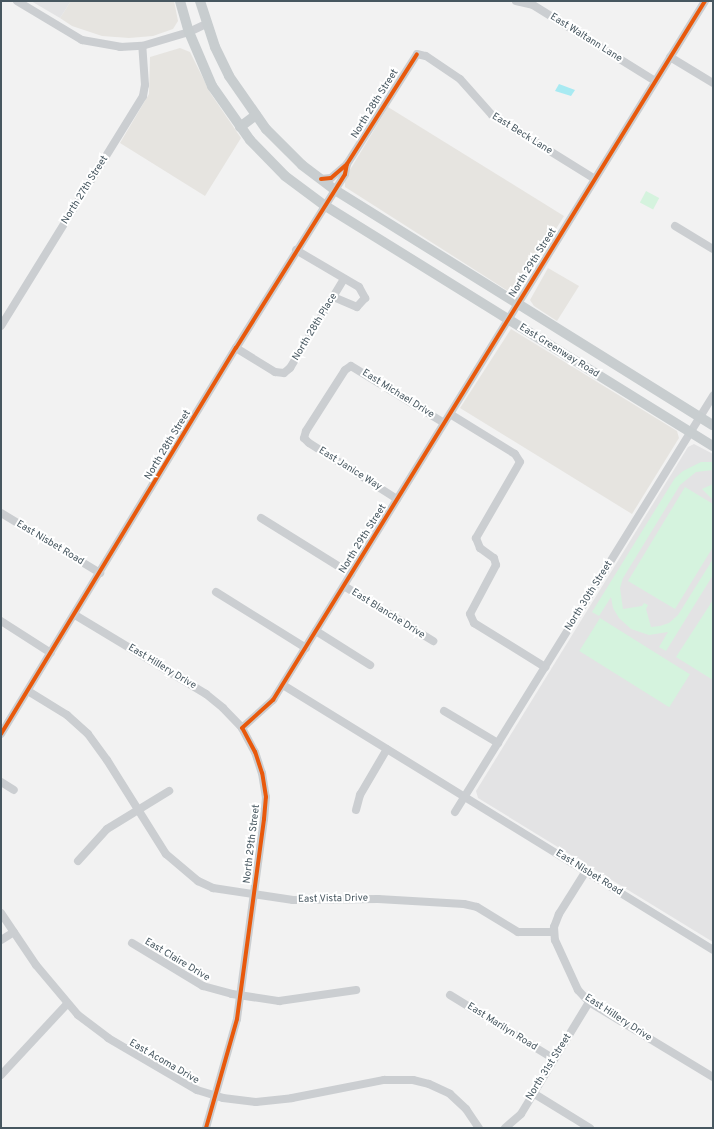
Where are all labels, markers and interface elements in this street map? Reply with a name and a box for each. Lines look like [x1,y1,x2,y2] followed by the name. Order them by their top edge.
[548,11,624,65] street label: East Waltann Lane
[349,67,401,141] street label: North 28th Street
[490,111,554,157] street label: East Beck Lane
[59,154,111,226] street label: North 27th Street
[507,226,559,300] street label: North 29th Street
[290,291,340,363] street label: North 28th Place
[517,322,601,380] street label: East Greenway Road
[360,367,436,421] street label: East Michael Drive
[142,408,194,482] street label: North 28th Street
[316,445,384,493] street label: East Janice Way
[337,502,389,576] street label: North 29th Street
[14,518,86,568] street label: East Nisbet Road
[563,559,615,633] street label: North 30th Street
[349,587,427,641] street label: East Blanche Drive
[126,642,198,692] street label: East Hillery Drive
[241,804,263,884] street label: North 29th Street
[553,848,625,898] street label: East Nisbet Road
[298,892,368,906] street label: East Vista Drive
[142,936,212,984] street label: East Claire Drive
[582,992,654,1044] street label: East Hillery Drive
[465,1001,539,1053] street label: East Marilyn Road
[524,1032,574,1102] street label: North 31st Street
[127,1037,201,1087] street label: East Acoma Drive

